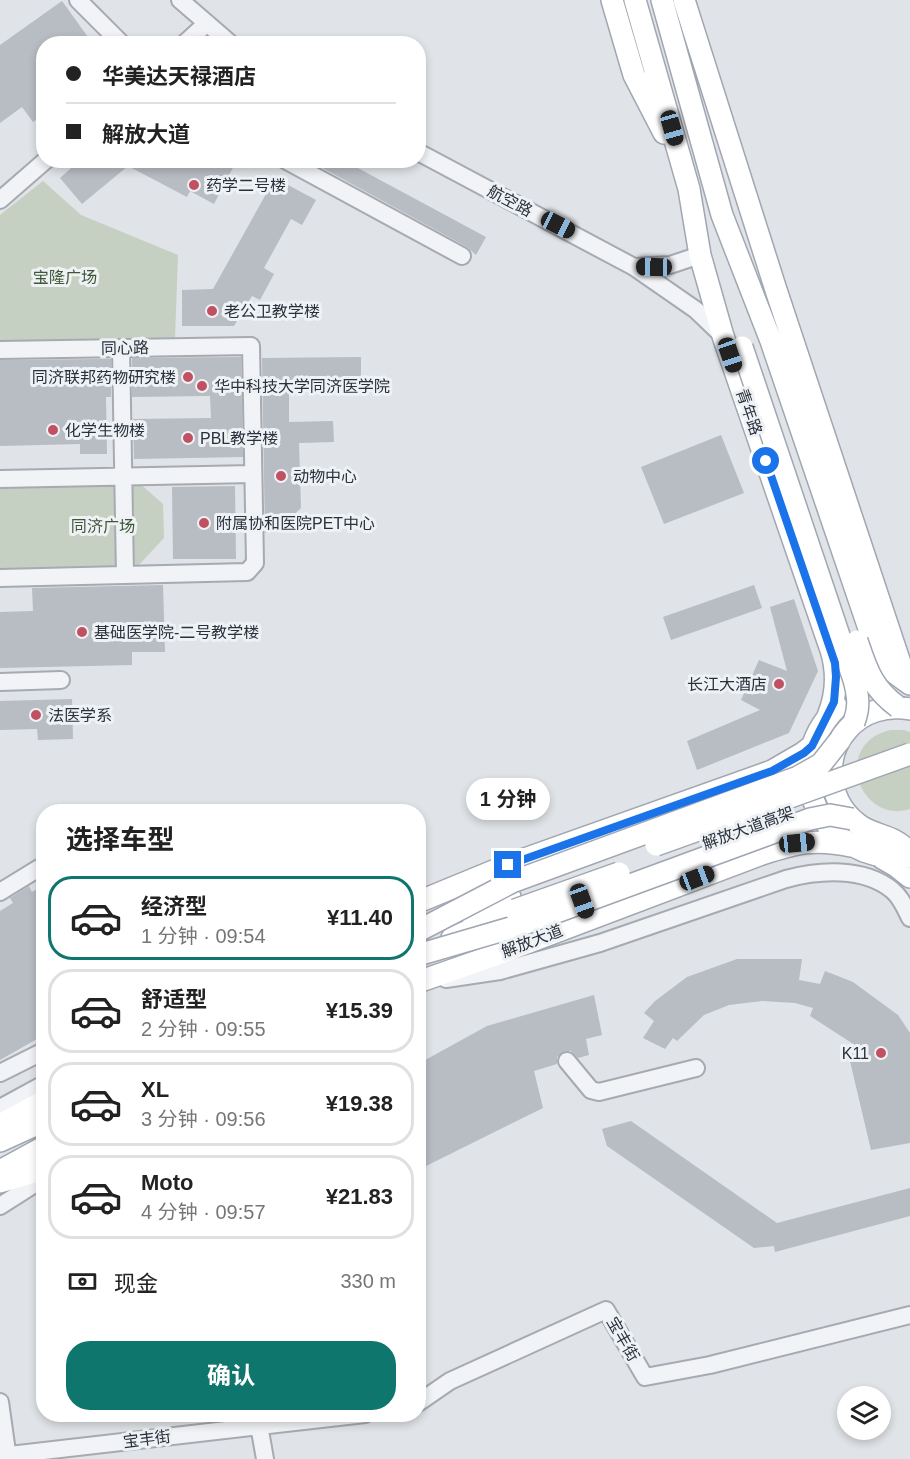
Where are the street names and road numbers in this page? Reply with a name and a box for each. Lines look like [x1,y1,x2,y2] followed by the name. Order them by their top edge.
[485,182,535,220] street label: 航空路
[101,339,149,357] street label: 同心路
[733,387,765,437] street label: 青年路
[700,804,796,852] street label: 解放大道高架
[499,922,565,960] street label: 解放大道
[604,1314,642,1364] street label: 宝丰街
[122,1428,172,1450] street label: 宝丰街

